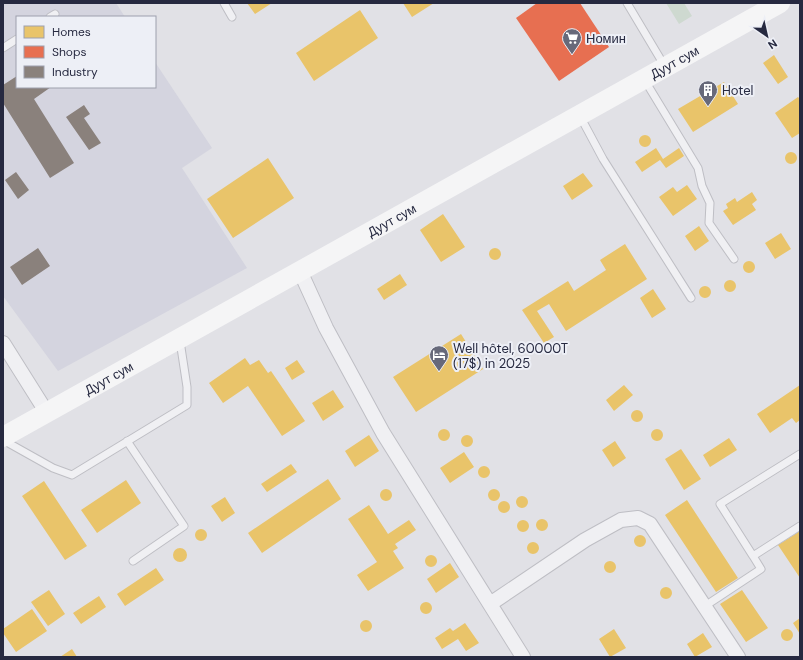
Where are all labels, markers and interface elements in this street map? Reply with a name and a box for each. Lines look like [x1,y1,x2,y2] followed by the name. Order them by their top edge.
[16,16,156,88] legend
[747,16,787,56] north arrow
[52,24,91,40] text: Homes
[561,27,583,55] supermarket icon: Номин
[586,30,626,47] place label: Номин
[765,36,780,52] text: N
[647,42,702,83] street label: Дуут сум
[52,44,87,60] text: Shops
[52,64,98,80] text: Industry
[697,79,719,107] building icon: Hotel
[722,82,754,99] place label: Hotel
[364,200,419,241] street label: Дуут сум
[453,340,568,372] place label: Well hôtel, 60000T (17$) in 2025
[428,344,450,372] hotel icon: Well hôtel, 60000T (17$) in 2025
[81,358,136,399] street label: Дуут сум

